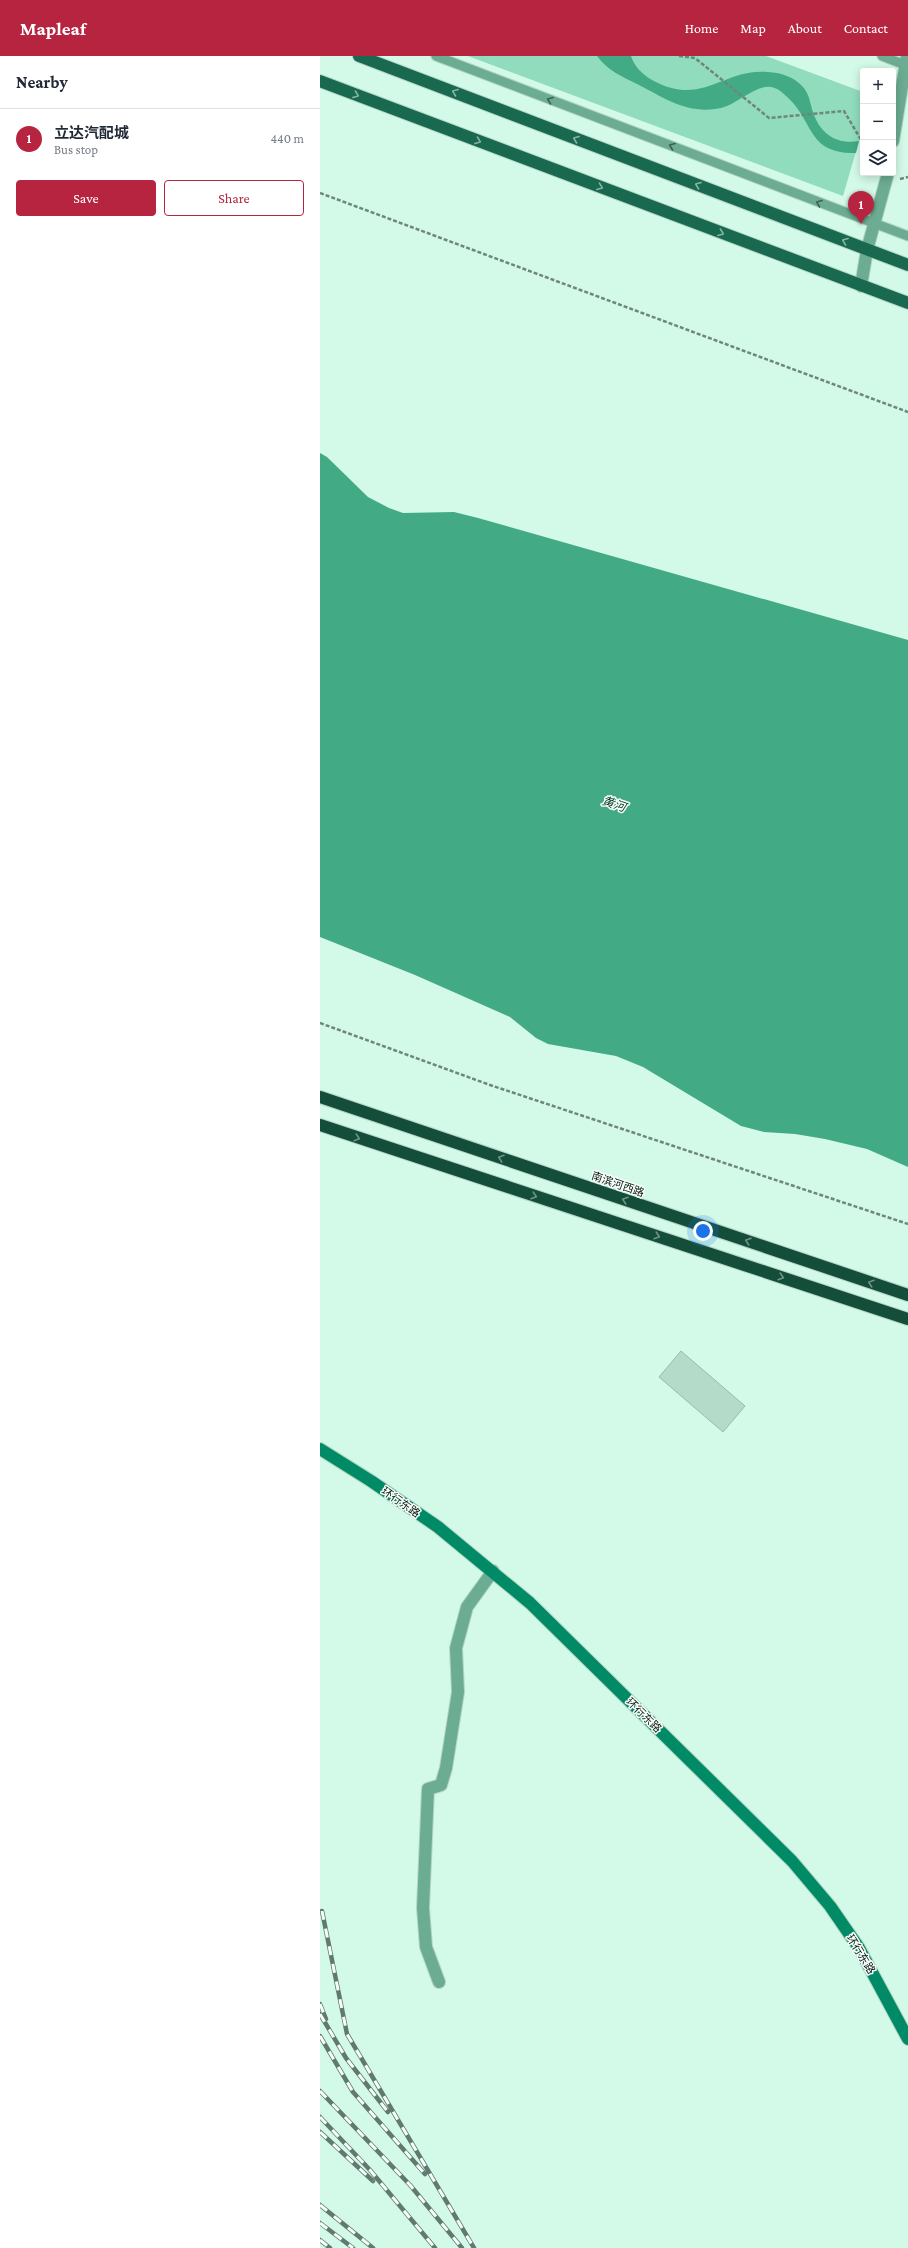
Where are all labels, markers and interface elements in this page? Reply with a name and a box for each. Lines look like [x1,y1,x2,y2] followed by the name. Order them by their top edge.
[20,18,86,39] text: Mapleaf
[685,20,718,36] text: Home
[740,20,766,36] text: Map
[788,20,822,36] text: About
[844,20,888,36] text: Contact
[860,68,896,176] map controls
[860,68,896,104] button: +
[16,73,68,92] text: Nearby
[451,89,458,97] one-way arrow
[353,90,360,99] one-way arrow
[547,96,554,104] one-way arrow
[860,104,896,140] button: −
[54,125,129,141] text: 立达汽配城
[27,131,31,146] text: 1
[270,131,304,146] text: 440 m
[573,135,580,143] one-way arrow
[474,137,481,145] one-way arrow
[860,140,896,176] button: layers
[54,142,98,157] text: Bus stop
[668,143,675,151] one-way arrow
[16,180,156,216] button: Save
[164,180,304,216] button: Share
[694,182,701,190] one-way arrow
[596,183,603,191] one-way arrow
[848,191,874,224] pin: 1
[816,199,823,207] one-way arrow
[718,229,725,237] one-way arrow
[842,238,849,246] one-way arrow
[600,793,630,815] water label: 黄河
[353,1133,360,1141] one-way arrow
[498,1154,505,1163] one-way arrow
[590,1169,646,1199] street label: 南滨河西路
[530,1191,537,1200] one-way arrow
[621,1196,628,1204] one-way arrow
[693,1221,713,1241] your location
[654,1232,661,1240] one-way arrow
[744,1237,751,1246] one-way arrow
[777,1272,784,1281] one-way arrow
[868,1279,875,1287] one-way arrow
[380,1484,422,1520] street label: 环行东路
[624,1695,664,1735] street label: 环行东路
[844,1932,878,1976] street label: 环行东路

